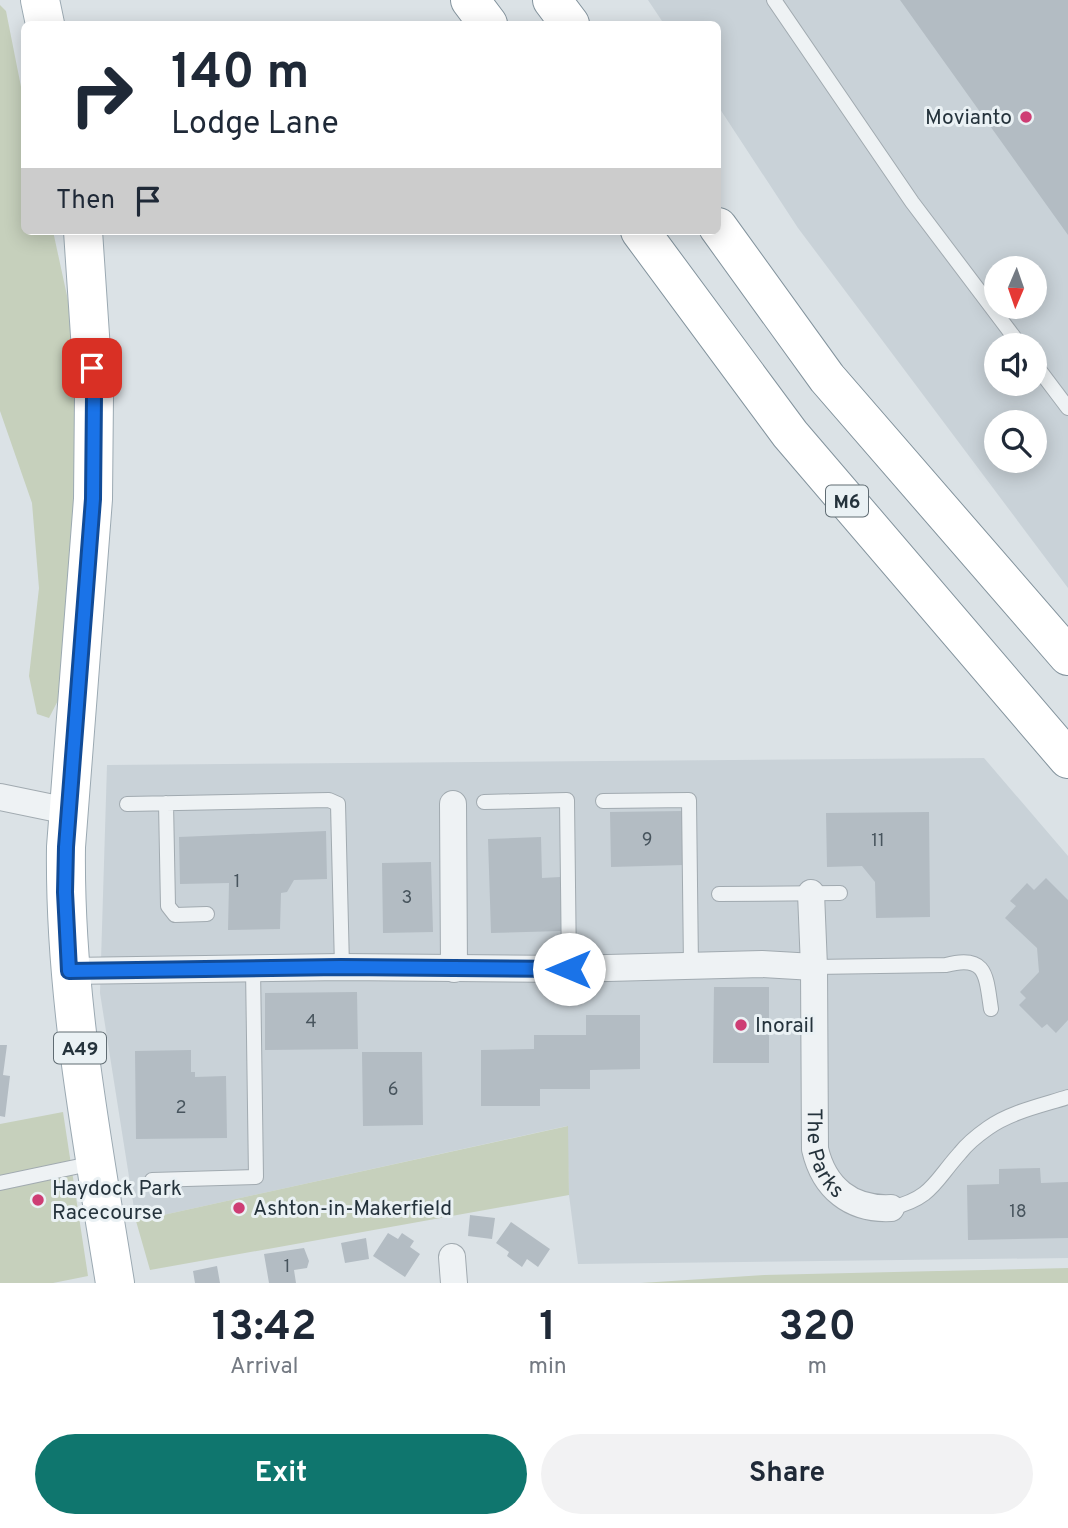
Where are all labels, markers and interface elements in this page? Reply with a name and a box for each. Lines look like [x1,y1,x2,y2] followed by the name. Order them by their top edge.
[171,44,310,106] text: 140 m
[56,49,147,140] icon: right
[171,105,339,145] text: Lodge Lane
[925,105,1012,132] place label: Movianto
[1018,109,1034,125] marker: Movianto
[129,182,167,220] icon: arrive
[56,185,115,218] text: Then
[984,256,1046,318] north arrow
[984,256,1047,473] map controls
[984,333,1047,396] button: sound
[62,338,122,398] pin
[73,349,111,387] icon: arrive
[984,410,1047,473] button: search
[826,486,868,516] road number: M6
[642,829,652,852] house number: 9
[871,830,885,853] house number: 11
[234,871,240,894] house number: 1
[402,887,412,910] house number: 3
[532,932,606,1006] position arrow
[305,1011,317,1034] house number: 4
[755,1013,814,1040] place label: Inorail
[733,1017,749,1033] marker: Inorail
[54,1032,106,1064] road number: A49
[388,1079,398,1102] house number: 6
[175,1097,187,1120] house number: 2
[800,1108,849,1205] street label: The Parks
[52,1176,182,1227] place label: Haydock Park Racecourse
[30,1192,46,1208] marker: Haydock Park Racecourse
[253,1196,452,1223] place label: Ashton-in-Makerfield
[231,1200,247,1216] marker: Ashton-in-Makerfield
[1009,1201,1027,1224] house number: 18
[284,1256,290,1279] house number: 1
[212,1302,317,1355] text: 13:42
[539,1302,556,1355] text: 1
[779,1302,856,1355] text: 320
[230,1353,299,1382] text: Arrival
[528,1353,567,1382] text: min
[808,1353,827,1382] text: m
[35,1434,527,1514] button: Exit
[541,1434,1033,1514] button: Share

